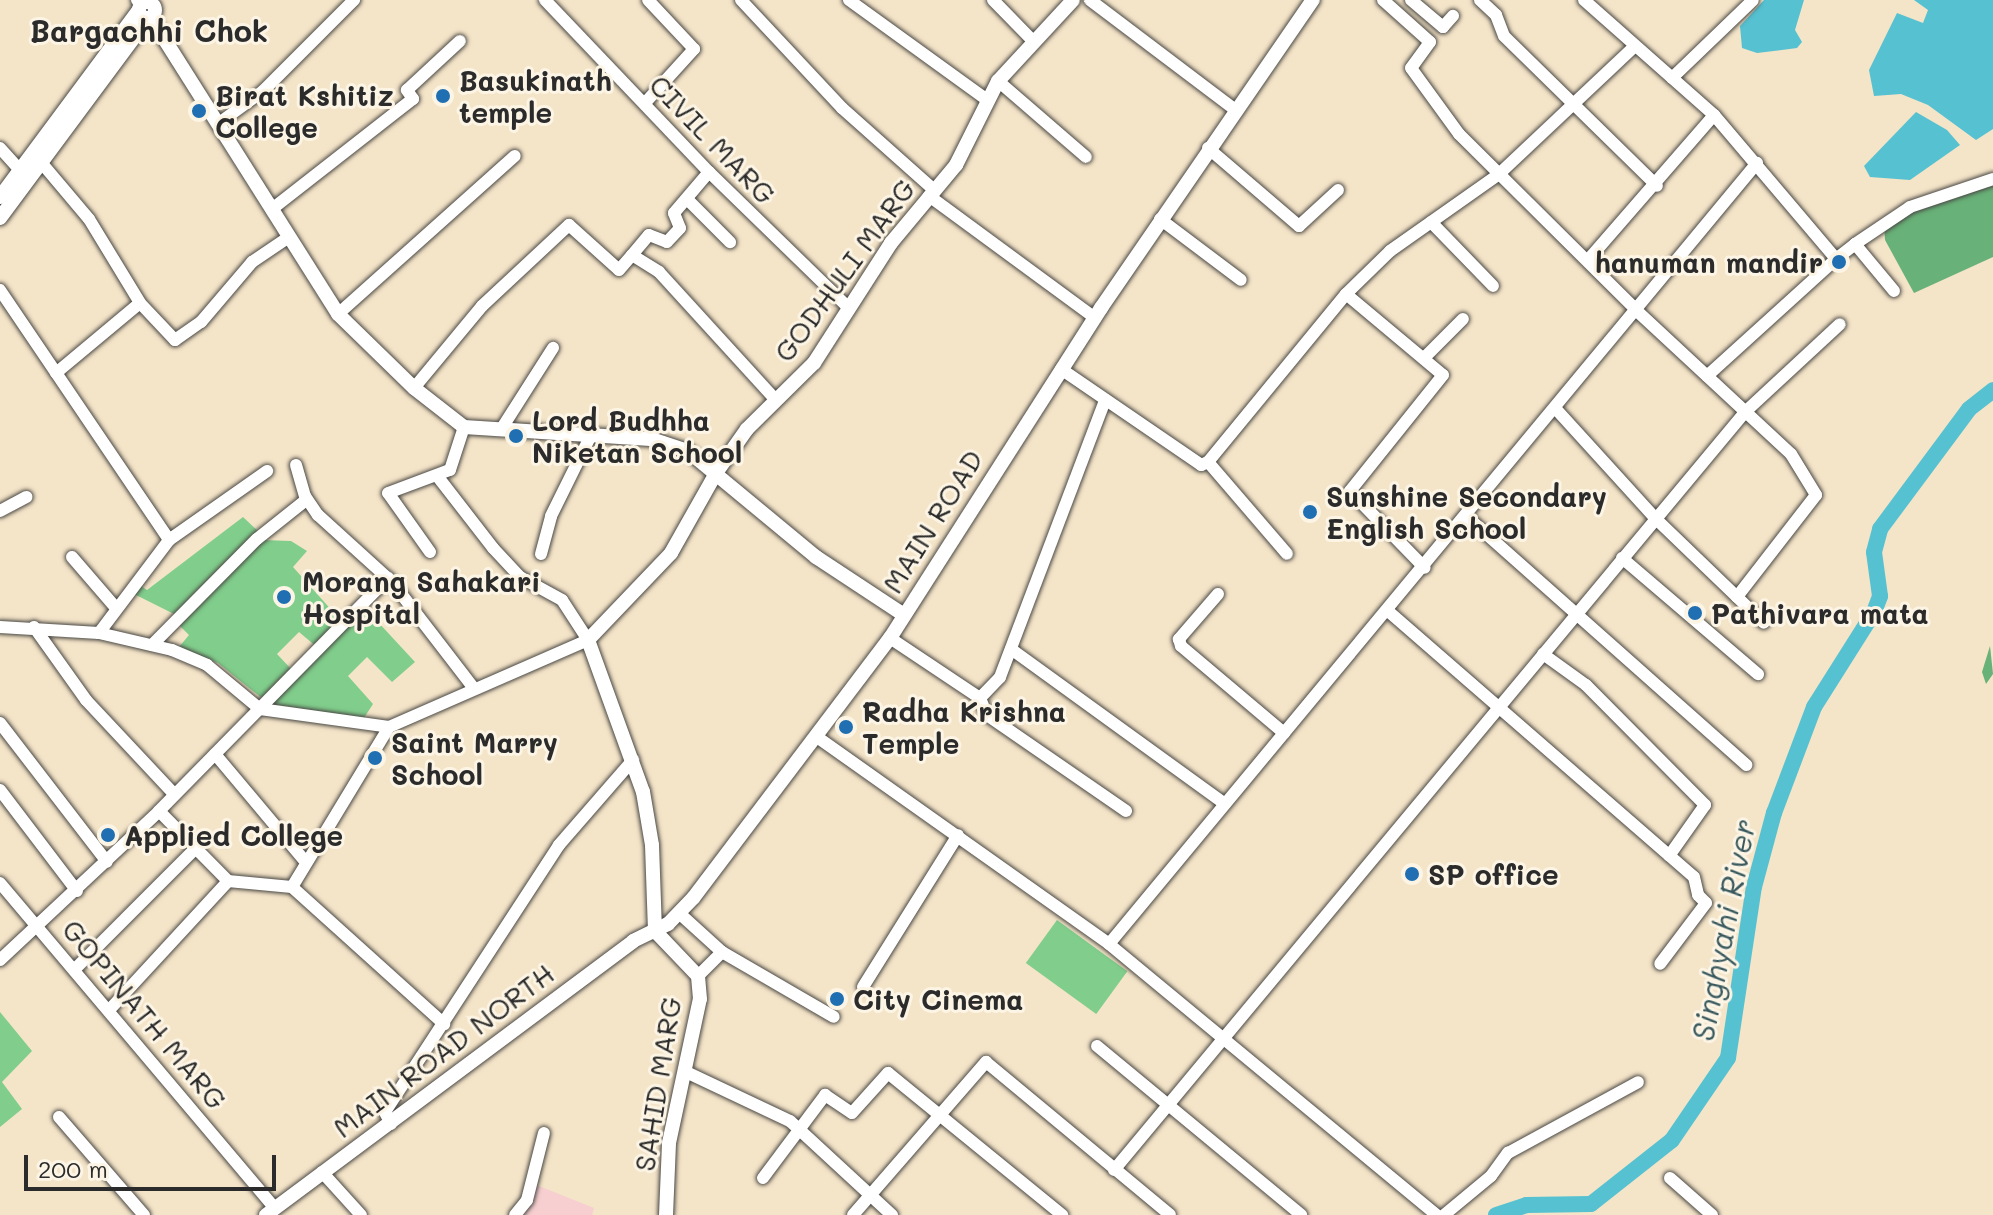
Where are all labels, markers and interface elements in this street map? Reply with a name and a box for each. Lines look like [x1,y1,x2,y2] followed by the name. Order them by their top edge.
[30,12,268,48] district label: Bargachhi Chok
[459,63,612,129] place label: Basukinath temple
[643,67,783,211] street label: CIVIL MARG
[215,78,394,144] place label: Birat Kshitiz College
[434,87,452,105] marker: Basukinath temple
[190,102,208,120] marker: Birat Kshitiz College
[767,172,921,368] street label: GODHULI MARG
[1595,245,1823,279] place label: hanuman mandir
[1830,253,1848,271] marker: hanuman mandir
[532,403,742,469] place label: Lord Budhha Niketan School
[507,427,525,445] marker: Lord Budhha Niketan School
[875,443,989,599] street label: MAIN ROAD
[1326,479,1607,545] place label: Sunshine Secondary English School
[1301,503,1319,521] marker: Sunshine Secondary English School
[302,564,541,630] place label: Morang Sahakari Hospital
[273,586,295,608] marker: Morang Sahakari Hospital
[1711,596,1929,630] place label: Pathivara mata
[1686,604,1704,622] marker: Pathivara mata
[862,694,1066,760] place label: Radha Krishna Temple
[837,718,855,736] marker: Radha Krishna Temple
[391,725,558,791] place label: Saint Marry School
[366,749,384,767] marker: Saint Marry School
[1684,816,1762,1044] water label: Singhyahi River
[124,818,343,852] place label: Applied College
[99,826,117,844] marker: Applied College
[1428,857,1559,891] place label: SP office
[1403,865,1421,883] marker: SP office
[56,912,234,1116] street label: GOPINATH MARG
[326,956,560,1144] street label: MAIN ROAD NORTH
[853,982,1023,1016] place label: City Cinema
[828,990,846,1008] marker: City Cinema
[627,994,687,1174] street label: SAHID MARG
[28,1139,280,1189] scale bar
[38,1153,108,1184] text: 200 m

